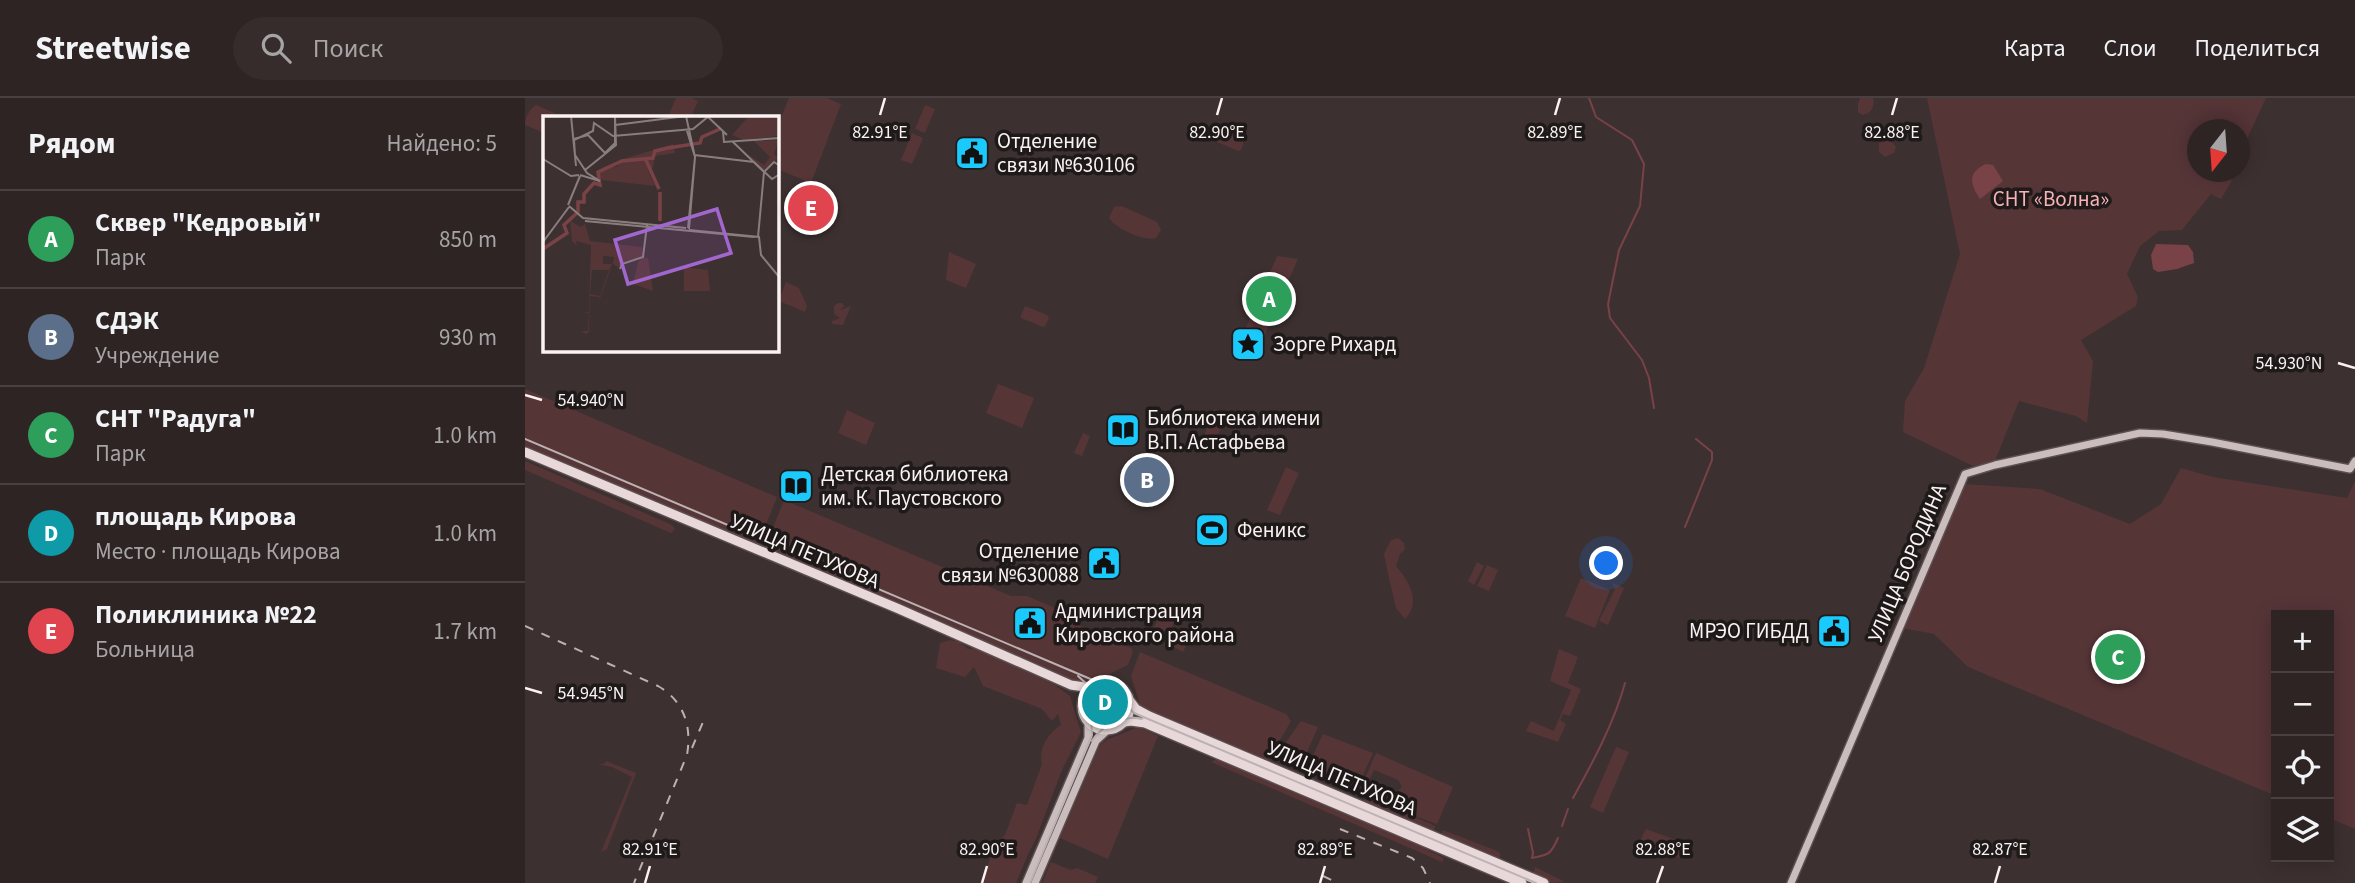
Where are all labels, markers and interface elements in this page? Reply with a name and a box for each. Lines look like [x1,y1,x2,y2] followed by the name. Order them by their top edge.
[233,17,723,80] search box
[35,25,191,72] text: Streetwise
[257,29,295,67] icon: search
[313,30,383,67] text: Поиск
[2004,31,2066,66] text: Карта
[2104,31,2157,66] text: Слои
[2195,31,2320,66] text: Поделиться
[543,116,779,352] inset map
[2187,119,2250,182] north arrow
[852,120,908,145] text: 82.91°E
[1189,120,1245,145] text: 82.90°E
[1527,120,1583,145] text: 82.89°E
[1864,120,1920,145] text: 82.88°E
[28,122,116,165] text: Рядом
[997,126,1135,180] place label: Отделение связи №630106
[387,127,497,160] text: Найдено: 5
[953,134,991,172] public building icon: Отделение связи №630106
[788,182,834,234] pin: E
[1993,184,2109,214] park label: СНТ «Волна»
[95,204,321,241] text: Сквер "Кедровый"
[44,223,58,256] text: A
[439,223,497,256] text: 850 m
[95,241,146,274] text: Парк
[1246,273,1292,325] pin: A
[95,302,159,339] text: СДЭК
[44,321,58,354] text: B
[439,321,497,354] text: 930 m
[1229,325,1267,363] place icon: Зорге Рихард
[1273,329,1396,359] place label: Зорге Рихард
[95,339,219,372] text: Учреждение
[2256,351,2322,376] text: 54.930°N
[558,388,624,413] text: 54.940°N
[95,400,256,437] text: СНТ "Радуга"
[1147,403,1320,457] place label: Библиотека имени В.П. Астафьева
[1104,411,1142,449] library icon: Библиотека имени В.П. Астафьева
[44,419,58,452] text: C
[433,419,497,452] text: 1.0 km
[95,437,146,470] text: Парк
[1124,454,1170,506] pin: B
[821,459,1009,513] place label: Детская библиотека им. К. Паустовского
[777,467,815,505] library icon: Детская библиотека им. К. Паустовского
[1860,479,1954,647] street label: УЛИЦА БОРОДИНА
[95,498,296,535] text: площадь Кирова
[726,506,885,596] street label: УЛИЦА ПЕТУХОВА
[1193,511,1231,549] sports icon: Феникс
[1237,515,1306,545] place label: Феникс
[44,517,58,550] text: D
[433,517,497,550] text: 1.0 km
[95,535,341,568] text: Место · площадь Кирова
[941,536,1079,590] place label: Отделение связи №630088
[1085,544,1123,582] public building icon: Отделение связи №630088
[1589,546,1623,580] your location
[95,596,317,633] text: Поликлиника №22
[1055,596,1235,650] place label: Администрация Кировского района
[1011,604,1049,642] public building icon: Администрация Кировского района
[2271,610,2334,862] map controls
[2271,610,2334,673] button: +
[1815,612,1853,650] public building icon: МРЭО ГИБДД
[45,615,57,648] text: E
[433,615,497,648] text: 1.7 km
[1689,616,1809,646] place label: МРЭО ГИБДД
[2095,631,2141,683] pin: C
[95,633,195,666] text: Больница
[2271,673,2334,736] button: −
[1082,676,1128,728] pin: D
[558,681,624,706] text: 54.945°N
[1263,733,1422,823] street label: УЛИЦА ПЕТУХОВА
[2271,736,2334,799] button: locate
[2271,799,2334,862] button: layers
[622,837,678,862] text: 82.91°E
[959,837,1015,862] text: 82.90°E
[1297,837,1353,862] text: 82.89°E
[1635,837,1691,862] text: 82.88°E
[1972,837,2028,862] text: 82.87°E

